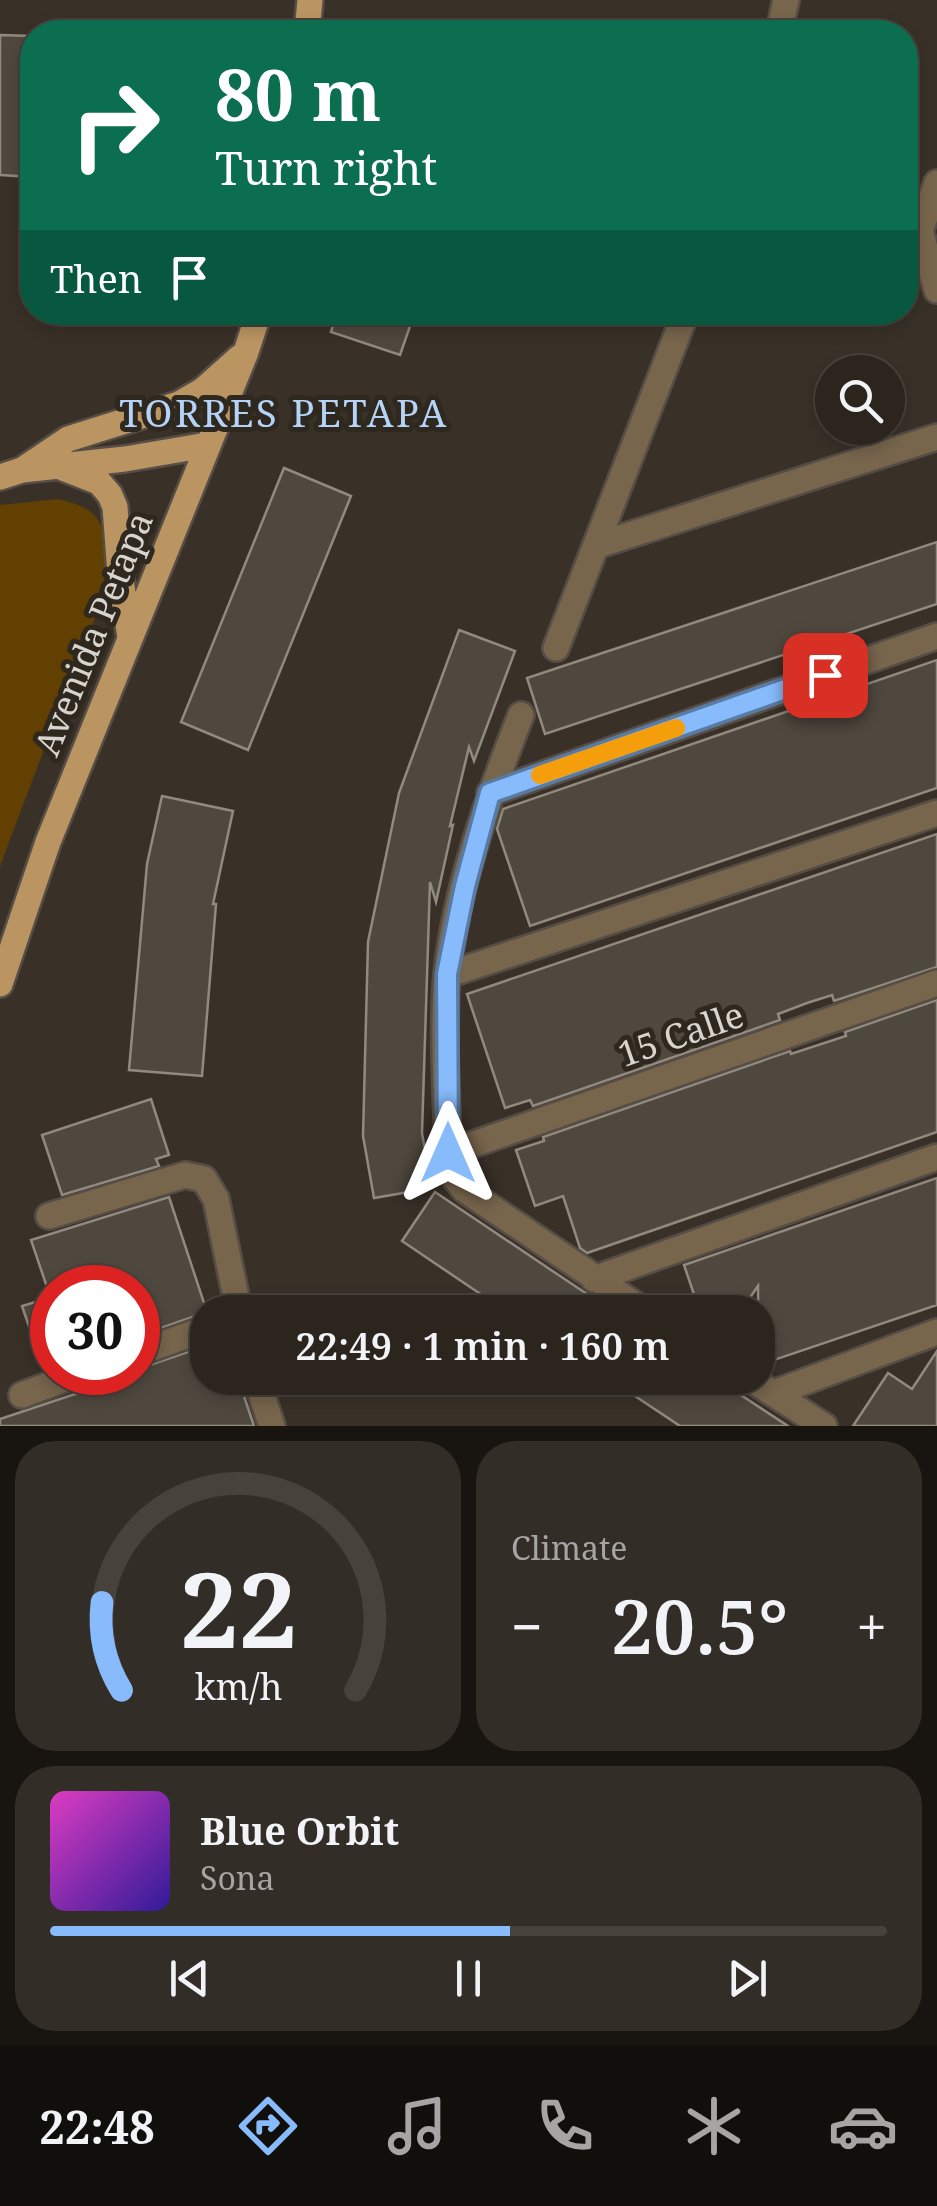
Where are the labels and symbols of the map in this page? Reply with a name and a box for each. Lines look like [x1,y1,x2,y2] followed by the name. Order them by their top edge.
[119,386,449,438] district label: TORRES PETAPA
[22,505,163,762] street label: Avenida Petapa
[783,633,868,718] pin
[611,990,750,1077] street label: 15 Calle
[396,1101,500,1205] position arrow
[30,1265,160,1395] speed limit sign: 30

